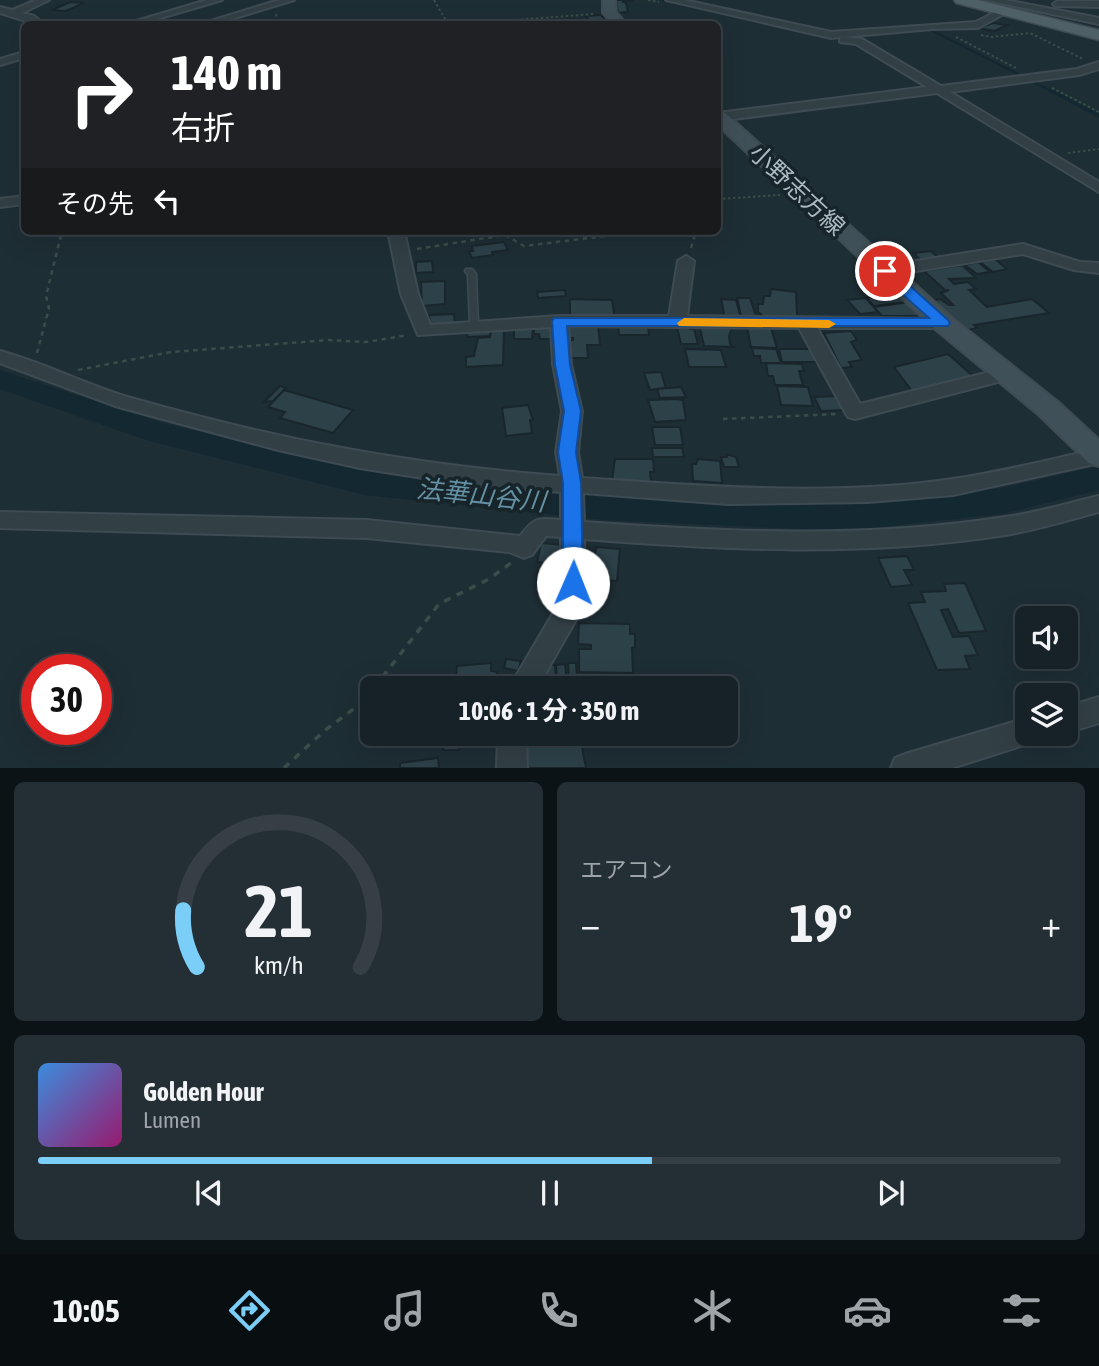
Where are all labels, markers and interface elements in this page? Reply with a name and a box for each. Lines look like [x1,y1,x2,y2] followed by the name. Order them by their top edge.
[171,44,282,100] text: 140 m
[56,49,147,140] icon: right
[171,109,235,146] text: 右折
[744,139,850,240] street label: 小野志方線
[148,182,186,220] icon: left
[56,189,134,219] text: その先
[855,241,915,301] pin
[866,252,904,290] icon: arrive
[415,473,550,517] water label: 法華山谷川
[536,546,610,620] position arrow
[1015,606,1078,746] map controls
[1015,606,1078,669] button: sound
[21,654,112,745] speed limit sign: 30
[1015,683,1078,746] button: layers
[459,696,639,726] text: 10:06 · 1 分 · 350 m
[581,857,673,883] text: エアコン
[244,870,312,953] text: 21
[789,893,852,953] text: 19°
[581,902,600,945] text: −
[1041,902,1061,945] text: +
[253,951,303,979] text: km/h
[143,1077,263,1107] text: Golden Hour
[143,1107,201,1133] text: Lumen
[190,1174,228,1212] icon: previous
[531,1174,569,1212] icon: pause
[872,1174,910,1212] icon: next
[225,1286,274,1335] icon: directions
[380,1286,429,1335] icon: music
[534,1286,583,1335] icon: phone
[688,1286,737,1335] icon: climate
[843,1286,892,1335] icon: car
[997,1286,1046,1335] icon: filters
[53,1292,120,1329] text: 10:05

